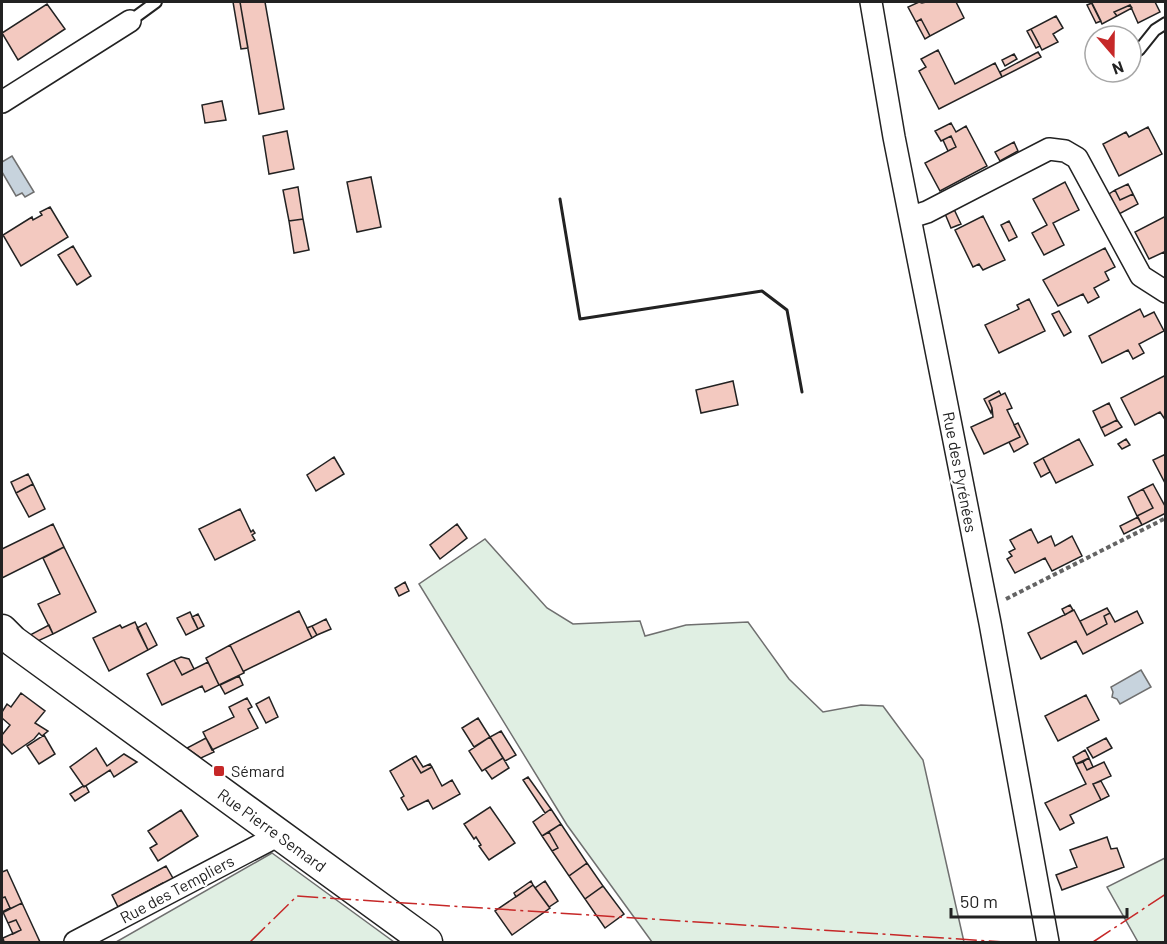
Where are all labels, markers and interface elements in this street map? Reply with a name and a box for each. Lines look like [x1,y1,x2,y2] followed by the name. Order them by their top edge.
[1083,24,1143,84] north arrow
[1110,58,1127,79] text: N
[939,410,981,534] street label: Rue des Pyrénées
[231,761,285,780] place label: Sémard
[212,764,226,778] marker: Sémard
[214,784,330,875] street label: Rue Pierre Semard
[116,850,237,927] street label: Rue des Templiers
[951,881,1126,919] scale bar
[960,890,998,912] text: 50 m

